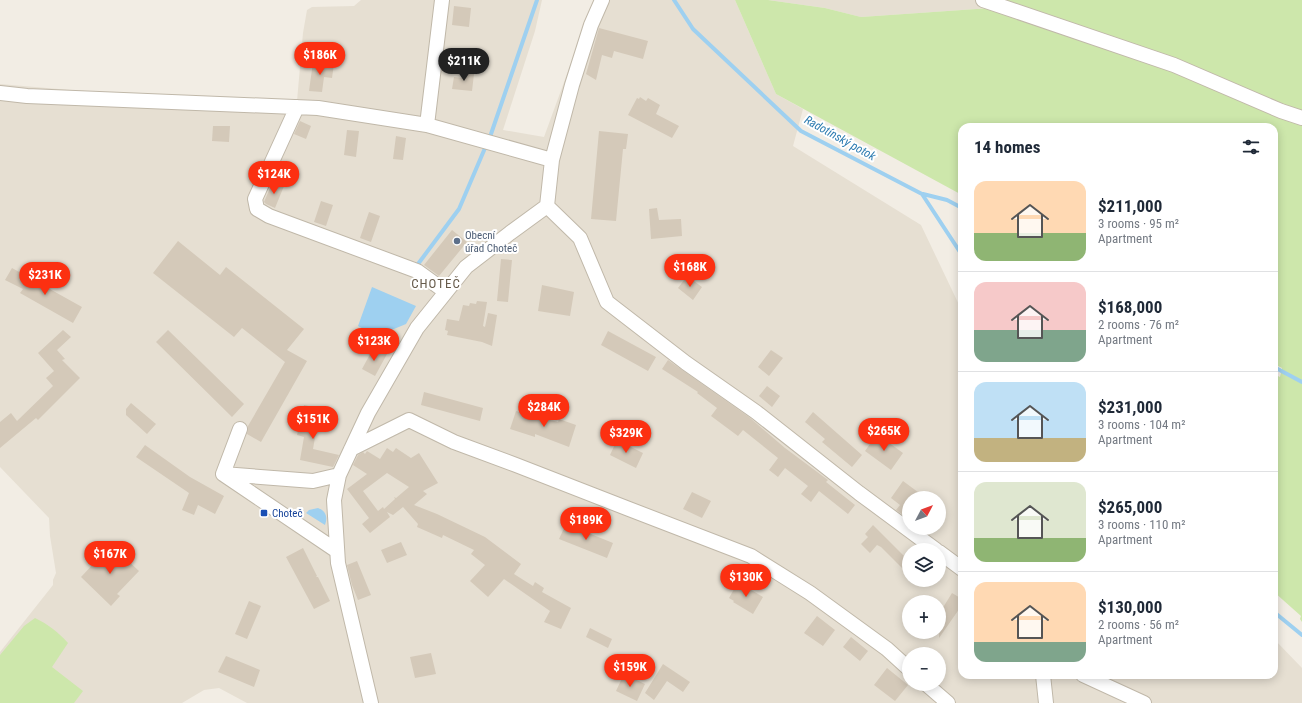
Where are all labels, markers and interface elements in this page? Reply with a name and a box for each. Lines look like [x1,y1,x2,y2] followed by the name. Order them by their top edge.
[292,42,348,76] pin: $186K
[303,47,337,62] text: $186K
[436,48,492,82] pin: $211K
[447,53,481,68] text: $211K
[802,113,879,164] water label: Radotínský potok
[1240,136,1262,158] icon: filters
[974,137,1040,157] text: 14 homes
[246,161,302,195] pin: $124K
[257,166,291,181] text: $124K
[1098,196,1162,216] text: $211,000
[1006,197,1054,245] icon: home
[1098,216,1179,231] text: 3 rooms · 95 m²
[465,229,517,255] place label: Obecní úřad Choteč
[1098,231,1152,246] text: Apartment
[452,236,462,246] marker: Obecní úřad Choteč
[662,254,718,288] pin: $168K
[673,259,707,274] text: $168K
[17,262,73,296] pin: $231K
[28,267,62,282] text: $231K
[411,276,461,291] district label: CHOTEČ
[1098,297,1162,317] text: $168,000
[1006,298,1054,346] icon: home
[1098,317,1179,332] text: 2 rooms · 76 m²
[346,328,402,362] pin: $123K
[1098,332,1152,347] text: Apartment
[357,333,391,348] text: $123K
[516,394,572,428] pin: $284K
[1098,397,1162,417] text: $231,000
[1006,398,1054,446] icon: home
[527,399,561,414] text: $284K
[285,406,341,440] pin: $151K
[296,411,330,426] text: $151K
[1098,417,1185,432] text: 3 rooms · 104 m²
[856,418,912,452] pin: $265K
[598,420,654,454] pin: $329K
[867,423,901,438] text: $265K
[609,425,643,440] text: $329K
[1098,432,1152,447] text: Apartment
[902,491,946,535] north arrow
[902,491,946,691] map controls
[1098,497,1162,517] text: $265,000
[1006,498,1054,546] icon: home
[272,507,303,520] place label: Choteč
[558,507,614,541] pin: $189K
[259,508,269,518] marker: Choteč
[569,512,603,527] text: $189K
[1098,517,1185,532] text: 3 rooms · 110 m²
[1098,532,1152,547] text: Apartment
[82,541,138,575] pin: $167K
[902,543,946,587] button: layers
[93,546,127,561] text: $167K
[718,564,774,598] pin: $130K
[729,569,763,584] text: $130K
[902,595,946,639] button: +
[1098,597,1162,617] text: $130,000
[1006,598,1054,646] icon: home
[1098,617,1179,632] text: 2 rooms · 56 m²
[1098,632,1152,647] text: Apartment
[902,647,946,691] button: −
[602,654,658,688] pin: $159K
[613,659,647,674] text: $159K

